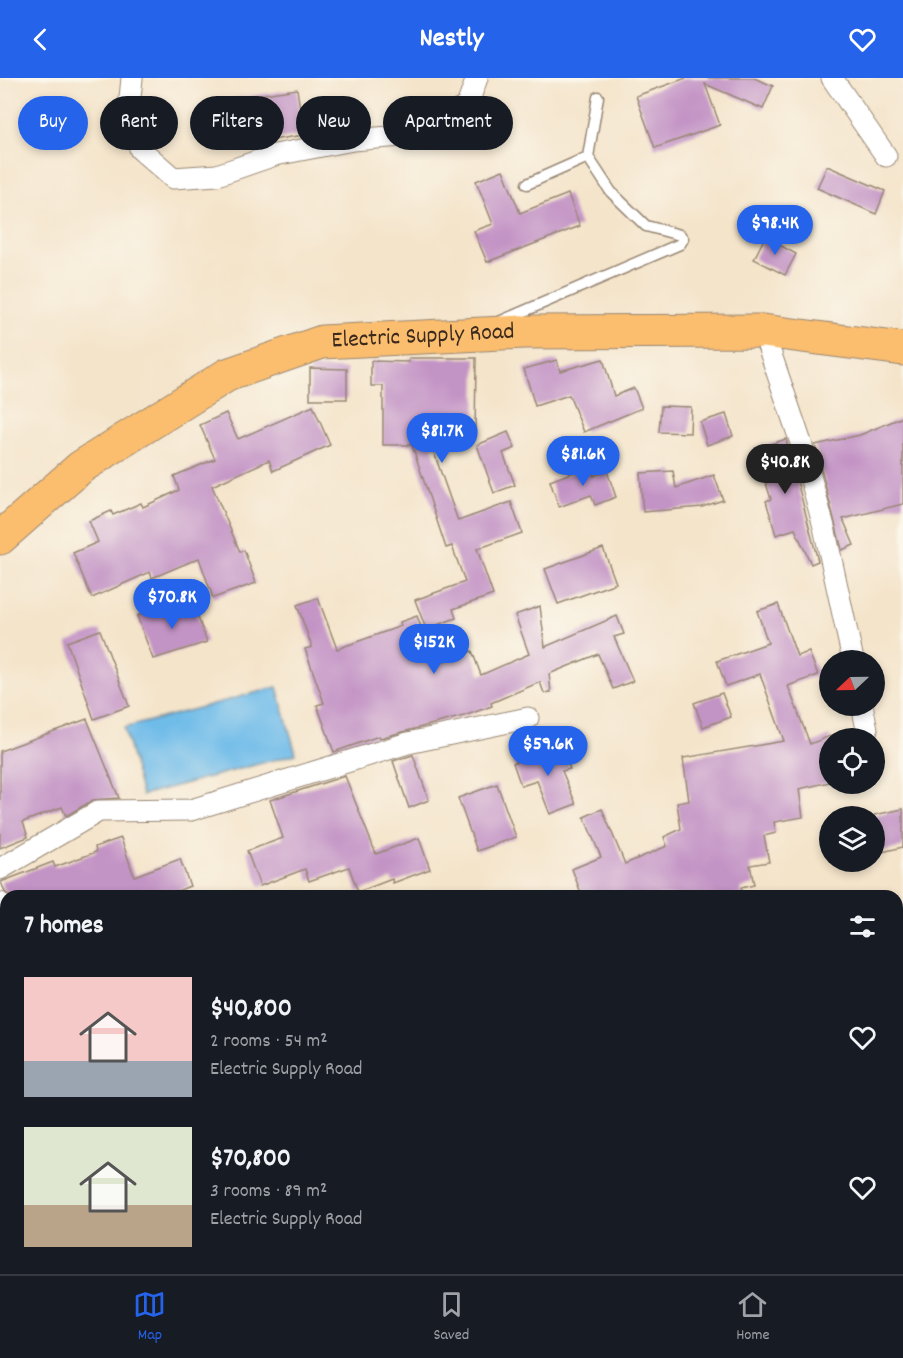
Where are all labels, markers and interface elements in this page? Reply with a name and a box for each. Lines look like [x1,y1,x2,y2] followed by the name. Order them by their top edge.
[420,20,483,59] text: Nestly
[24,23,57,56] icon: back
[846,23,879,56] icon: heart
[18,96,88,150] chip: Buy
[100,96,178,150] chip: Rent
[190,96,284,150] chip: Filters
[296,96,371,150] chip: New
[383,96,513,150] chip: Apartment
[726,205,824,256] pin: $98.4K
[751,210,799,238] text: $98.4K
[331,315,515,359] street label: Electric Supply Road
[393,413,491,464] pin: $81.7K
[421,418,463,446] text: $81.7K
[534,436,632,487] pin: $81.6K
[561,441,605,469] text: $81.6K
[736,444,834,495] pin: $40.8K
[760,449,810,477] text: $40.8K
[123,579,221,630] pin: $70.8K
[147,584,197,612] text: $70.8K
[392,624,476,675] pin: $152K
[413,629,455,657] text: $152K
[819,650,885,716] north arrow
[819,650,885,872] map controls
[499,726,597,777] pin: $59.6K
[819,728,885,794] button: locate
[523,731,573,759] text: $59.6K
[819,806,885,872] button: layers
[24,908,104,945] text: 7 homes
[846,910,879,943] icon: filters
[210,991,292,1028] text: $40,800
[72,1001,144,1073] icon: home
[846,1021,879,1054] icon: heart
[210,1028,328,1056] text: 2 rooms · 54 m²
[210,1056,362,1084] text: Electric Supply Road
[210,1141,291,1178] text: $70,800
[72,1151,144,1223] icon: home
[846,1171,879,1204] icon: heart
[210,1178,327,1206] text: 3 rooms · 89 m²
[210,1206,362,1234] text: Electric Supply Road
[133,1288,166,1347] tab: Map
[433,1288,469,1347] tab: Saved
[736,1288,770,1347] tab: Home

